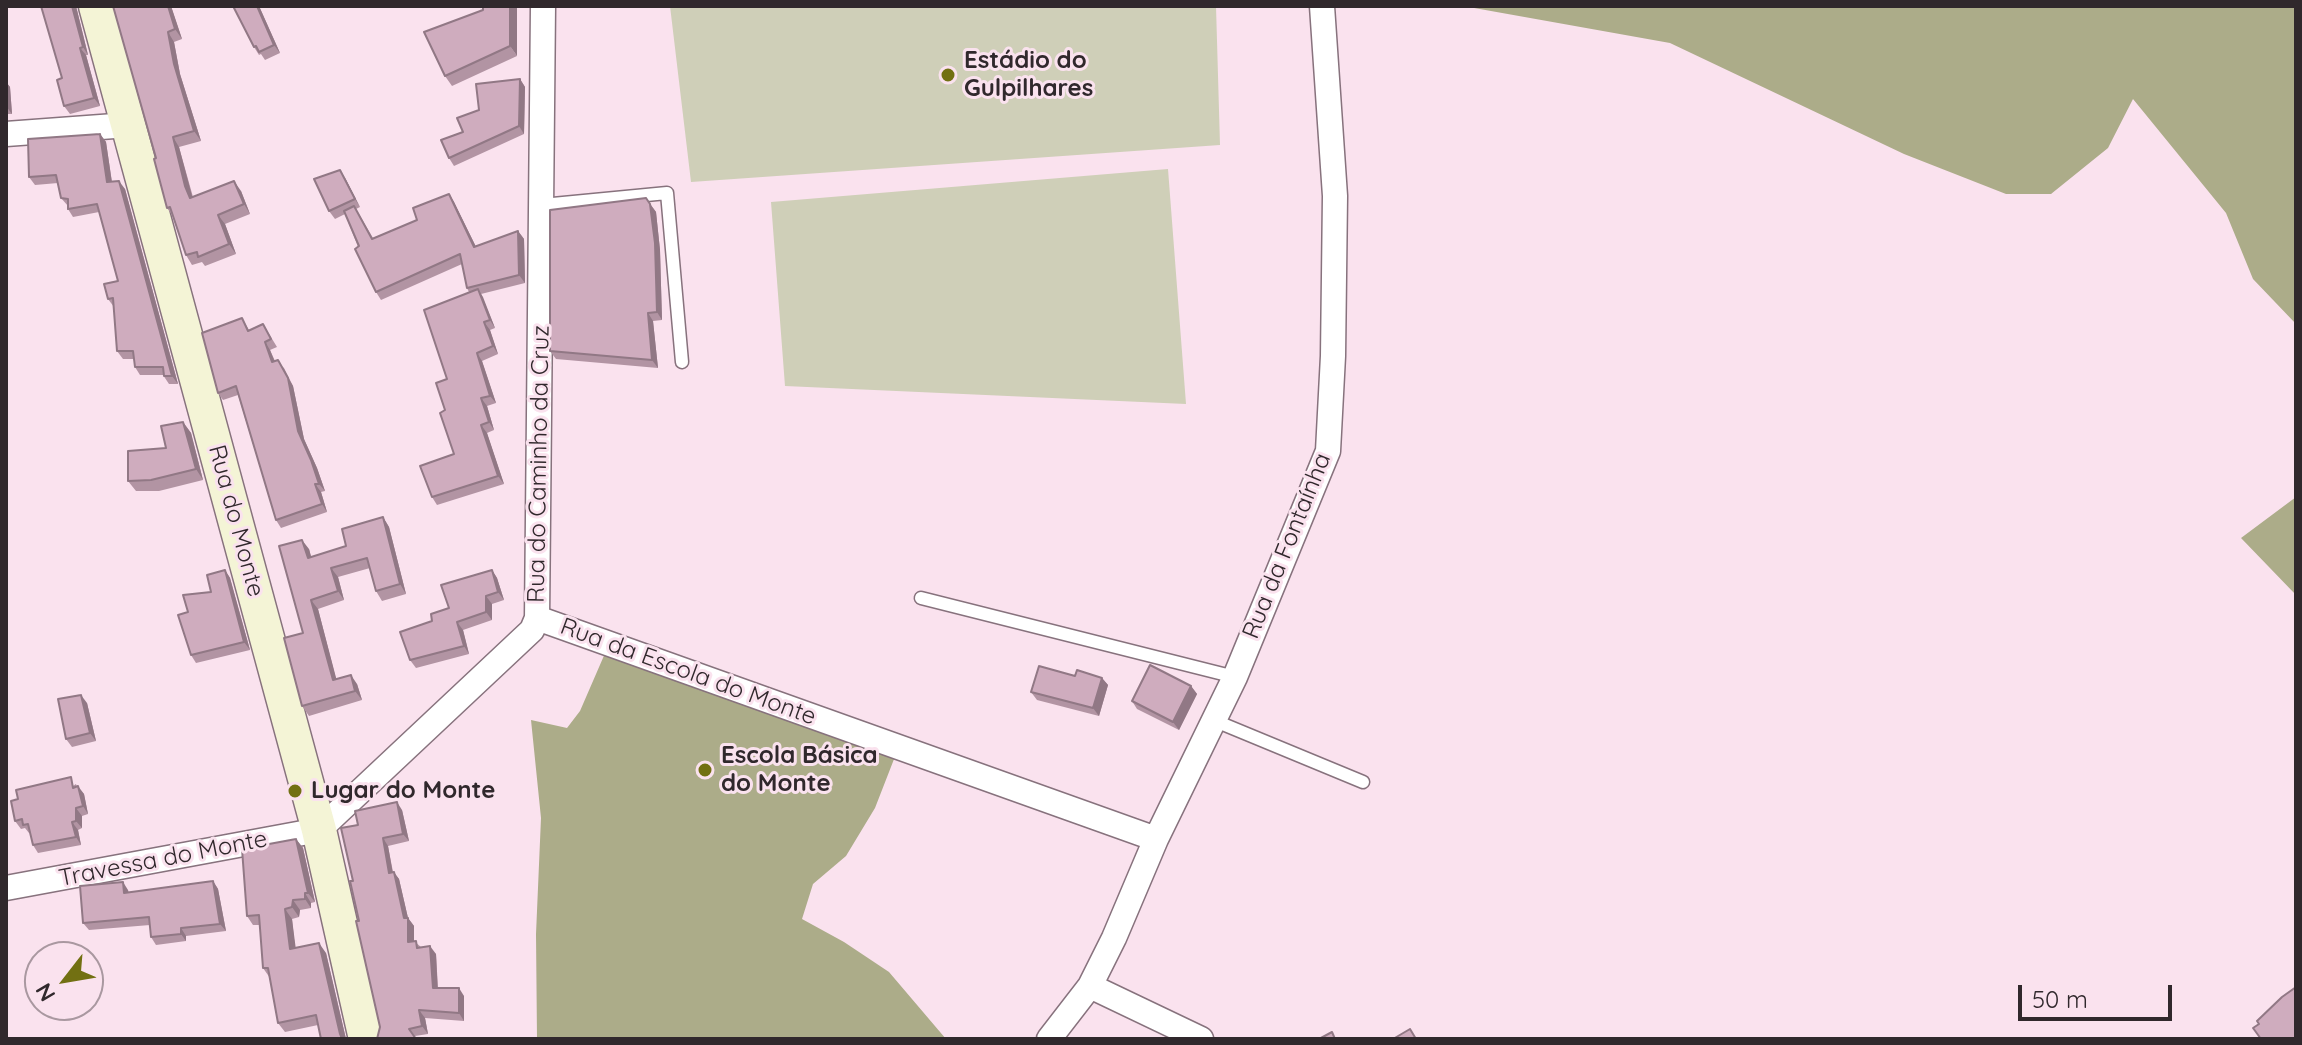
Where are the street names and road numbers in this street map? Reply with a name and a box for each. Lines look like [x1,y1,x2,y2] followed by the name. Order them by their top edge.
[522,325,556,603] street label: Rua do Caminho da Cruz
[202,442,270,600] street label: Rua do Monte
[1237,449,1337,643] street label: Rua da Fontaínha
[556,612,820,732] street label: Rua da Escola do Monte
[56,825,270,893] street label: Travessa do Monte

